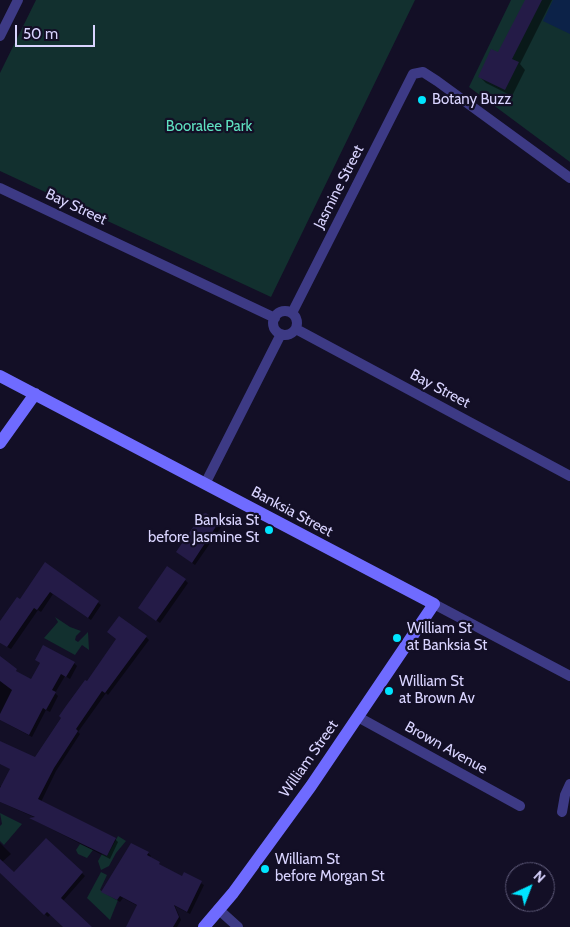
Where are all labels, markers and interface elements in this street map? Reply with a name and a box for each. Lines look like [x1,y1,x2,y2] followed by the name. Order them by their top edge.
[18,15,98,47] scale bar
[23,25,58,43] text: 50 m
[432,91,511,109] place label: Botany Buzz
[416,94,428,106] marker: Botany Buzz
[166,118,252,136] park label: Booralee Park
[310,142,368,232] street label: Jasmine Street
[43,185,109,229] street label: Bay Street
[407,366,473,412] street label: Bay Street
[248,483,336,541] street label: Banksia Street
[148,512,259,547] place label: Banksia St before Jasmine St
[263,524,275,536] marker: Banksia St before Jasmine St
[407,620,487,655] place label: William St at Banksia St
[391,632,403,644] marker: William St at Banksia St
[399,673,475,708] place label: William St at Brown Av
[383,685,395,697] marker: William St at Brown Av
[276,717,342,801] street label: William Street
[401,718,491,778] street label: Brown Avenue
[275,851,385,886] place label: William St before Morgan St
[505,862,555,912] north arrow
[259,863,271,875] marker: William St before Morgan St
[530,867,549,887] text: N

